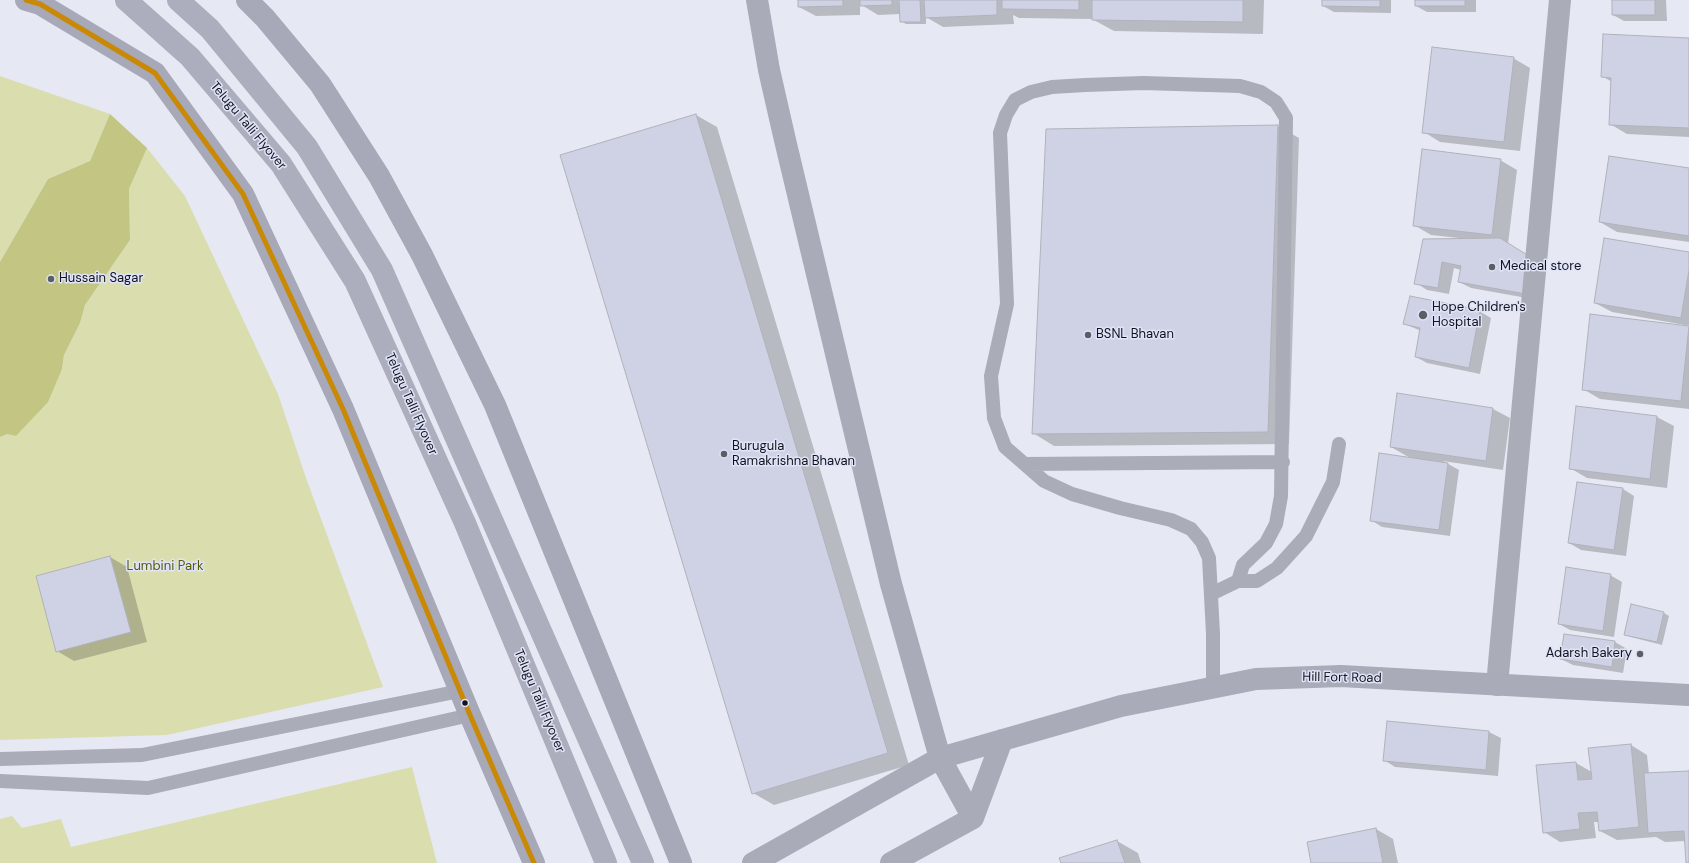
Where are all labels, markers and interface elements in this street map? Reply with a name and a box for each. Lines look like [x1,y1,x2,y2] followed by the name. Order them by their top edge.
[207,79,289,173] street label: Telugu Talli Flyover
[1500,259,1581,275] place label: Medical store
[1487,262,1497,272] marker: Medical store
[59,271,143,287] place label: Hussain Sagar
[46,274,56,284] marker: Hussain Sagar
[1432,300,1526,331] place label: Hope Children's Hospital
[1417,309,1429,321] marker: Hope Children's Hospital
[1096,327,1174,343] place label: BSNL Bhavan
[1083,330,1093,340] marker: BSNL Bhavan
[381,350,441,458] street label: Telugu Talli Flyover
[732,439,855,470] place label: Burugula Ramakrishna Bhavan
[719,449,729,459] marker: Burugula Ramakrishna Bhavan
[127,559,203,575] park label: Lumbini Park
[1546,646,1632,662] place label: Adarsh Bakery
[510,647,568,755] street label: Telugu Talli Flyover
[1635,649,1645,659] marker: Adarsh Bakery
[1302,670,1382,686] street label: Hill Fort Road
[460,698,470,708] unlabelled marker

